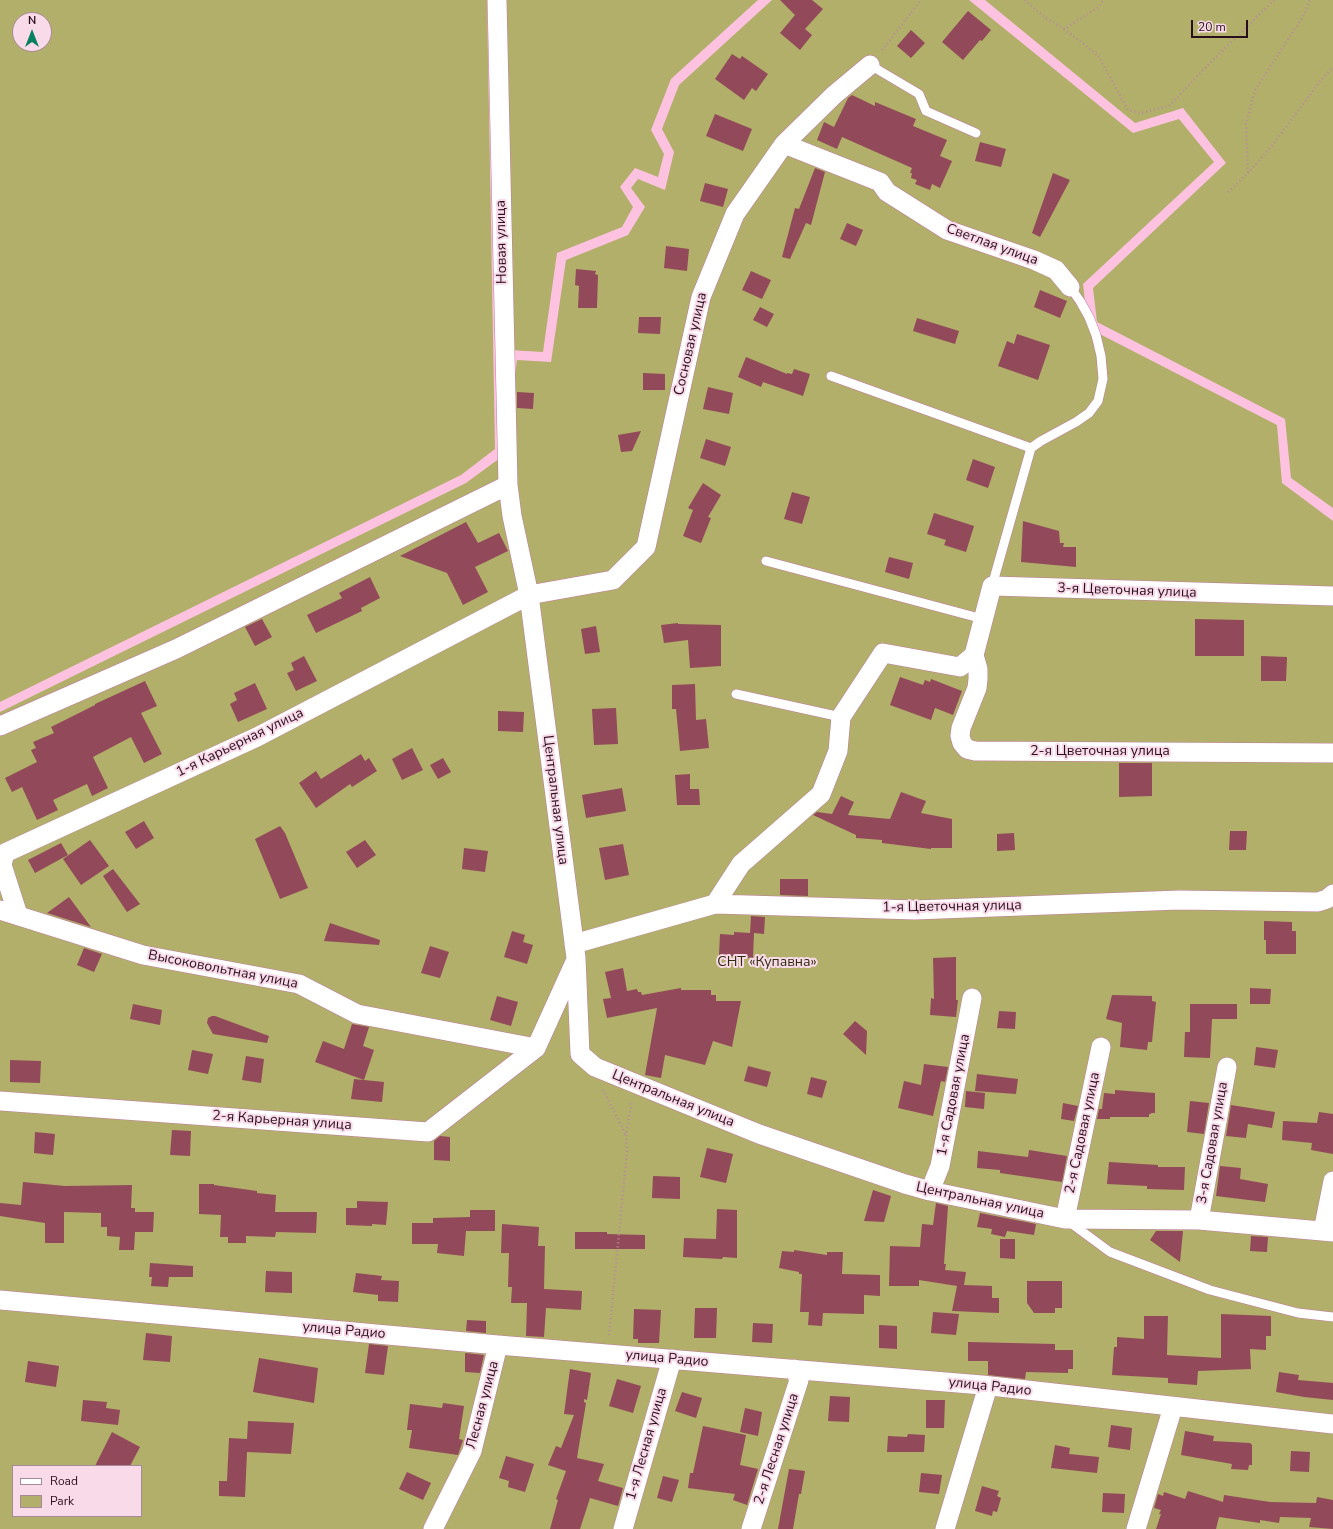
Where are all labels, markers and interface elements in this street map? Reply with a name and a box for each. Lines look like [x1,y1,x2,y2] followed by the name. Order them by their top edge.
[12,12,52,52] north arrow
[1193,12,1250,38] scale bar
[28,13,36,28] text: N
[1198,19,1226,35] text: 20 m
[493,200,511,284] street label: Новая улица
[944,221,1040,269] street label: Светлая улица
[671,291,711,397] street label: Сосновая улица
[1057,580,1197,602] street label: 3-я Цветочная улица
[174,705,306,781] street label: 1-я Карьерная улица
[539,734,571,866] street label: Центральная улица
[1030,744,1170,760] street label: 2-я Цветочная улица
[882,897,1022,917] street label: 1-я Цветочная улица
[147,947,299,993] street label: Высоковольтная улица
[717,955,817,971] park label: СНТ «Купавна»
[934,1033,974,1157] street label: 1-я Садовая улица
[609,1067,737,1131] street label: Центральная улица
[1062,1071,1104,1195] street label: 2-я Садовая улица
[1194,1081,1232,1205] street label: 3-я Садовая улица
[212,1108,352,1134] street label: 2-я Карьерная улица
[914,1179,1046,1223] street label: Центральная улица
[302,1319,386,1343] street label: улица Радио
[625,1347,709,1371] street label: улица Радио
[463,1359,503,1451] street label: Лесная улица
[948,1374,1032,1400] street label: улица Радио
[623,1386,671,1502] street label: 1-я Лесная улица
[751,1391,803,1507] street label: 2-я Лесная улица
[12,1465,142,1517] legend
[50,1473,78,1489] text: Road
[50,1493,74,1509] text: Park

